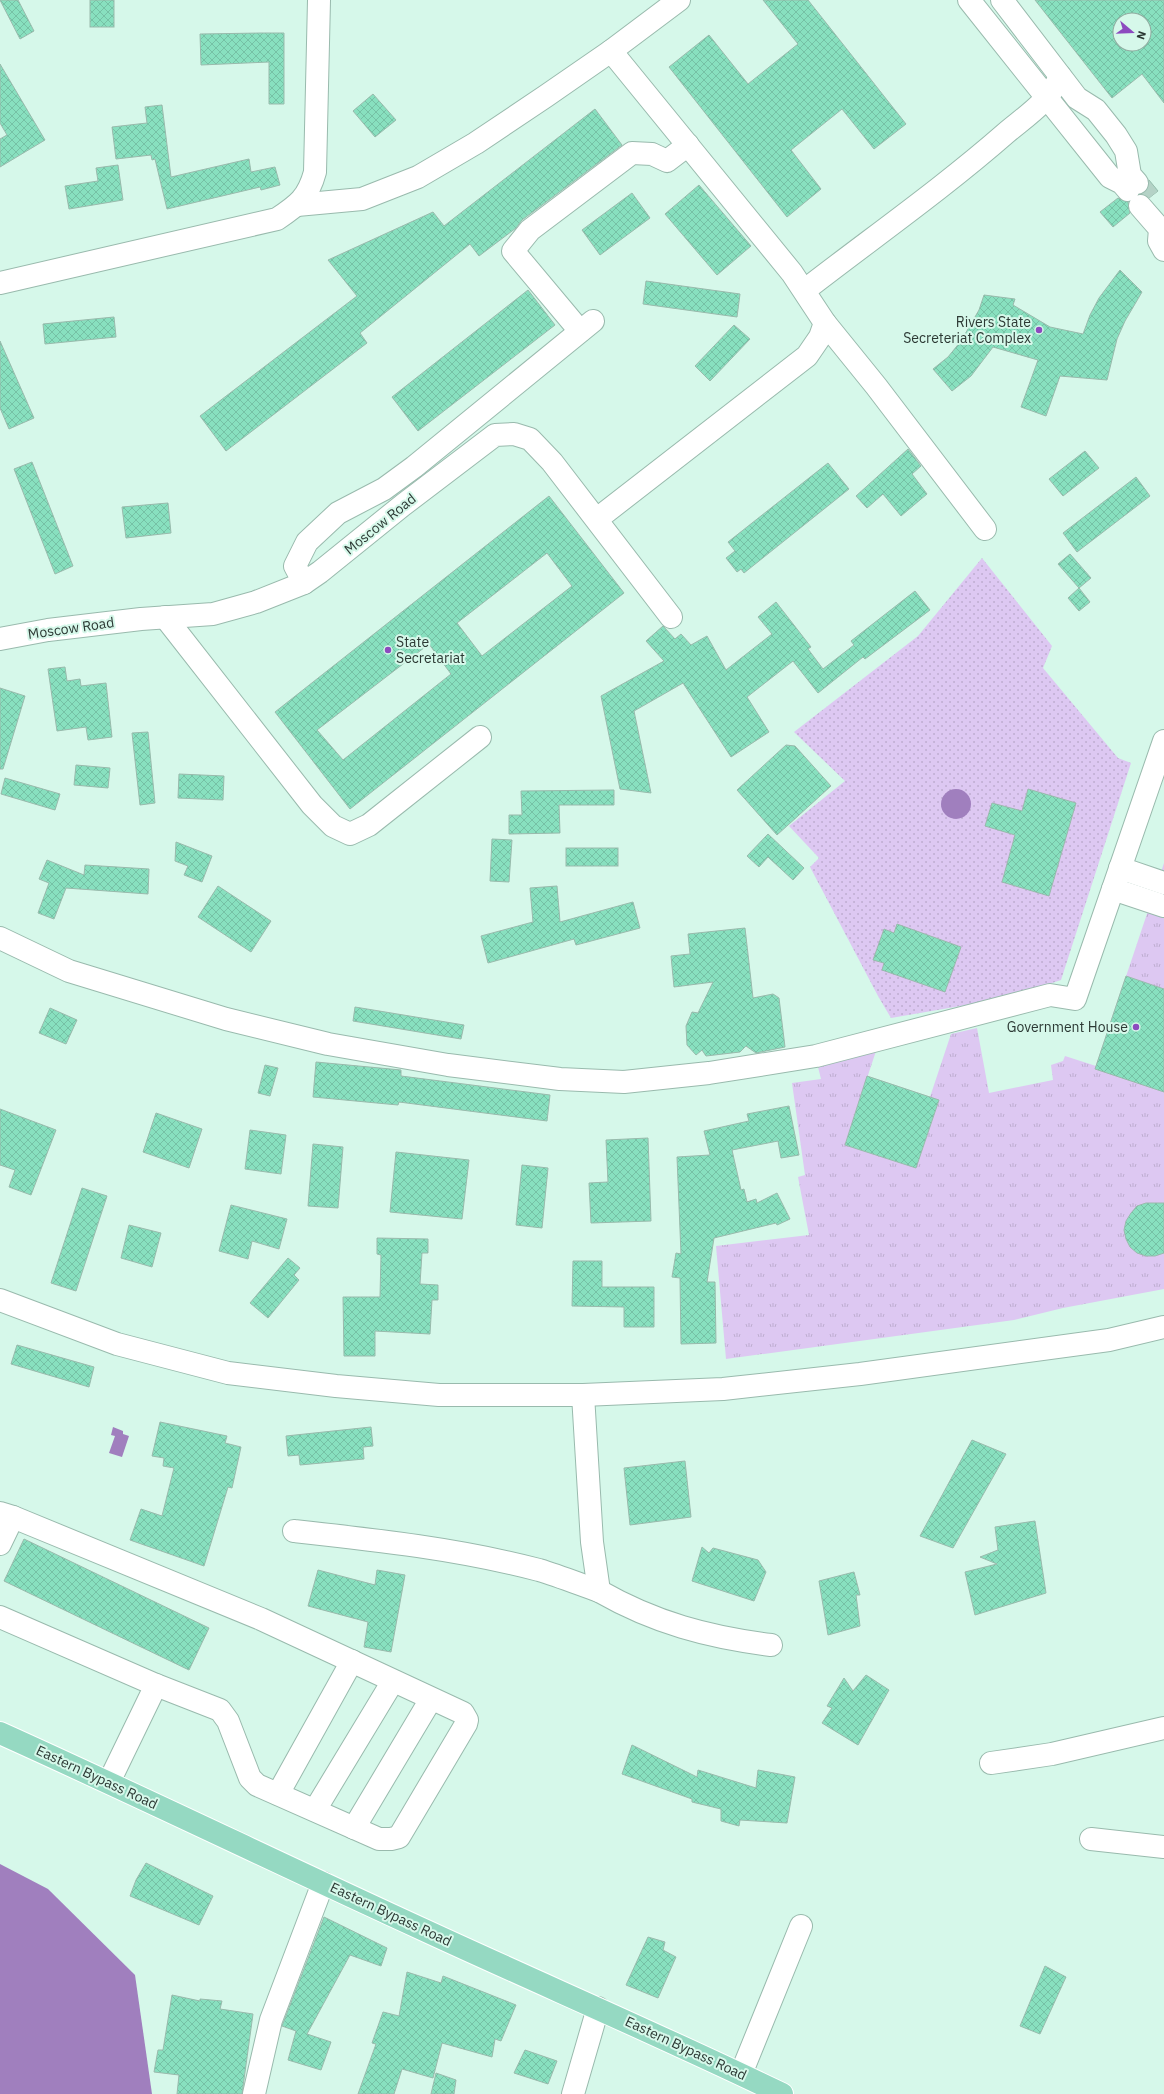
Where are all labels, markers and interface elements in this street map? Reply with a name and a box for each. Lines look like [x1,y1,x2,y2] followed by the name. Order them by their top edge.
[1112,12,1152,52] north arrow
[1134,29,1149,41] text: N
[903,313,1031,347] place label: Rivers State Secreteriat Complex
[1034,325,1044,335] marker: Rivers State Secreteriat Complex
[341,490,419,558] street label: Moscow Road
[27,613,115,643] street label: Moscow Road
[396,633,465,667] place label: State Secretariat
[383,645,393,655] marker: State Secretariat
[1007,1018,1128,1036] place label: Government House
[1131,1022,1141,1032] marker: Government House
[33,1741,161,1813] street label: Eastern Bypass Road
[327,1878,455,1950] street label: Eastern Bypass Road
[622,2012,750,2084] street label: Eastern Bypass Road

